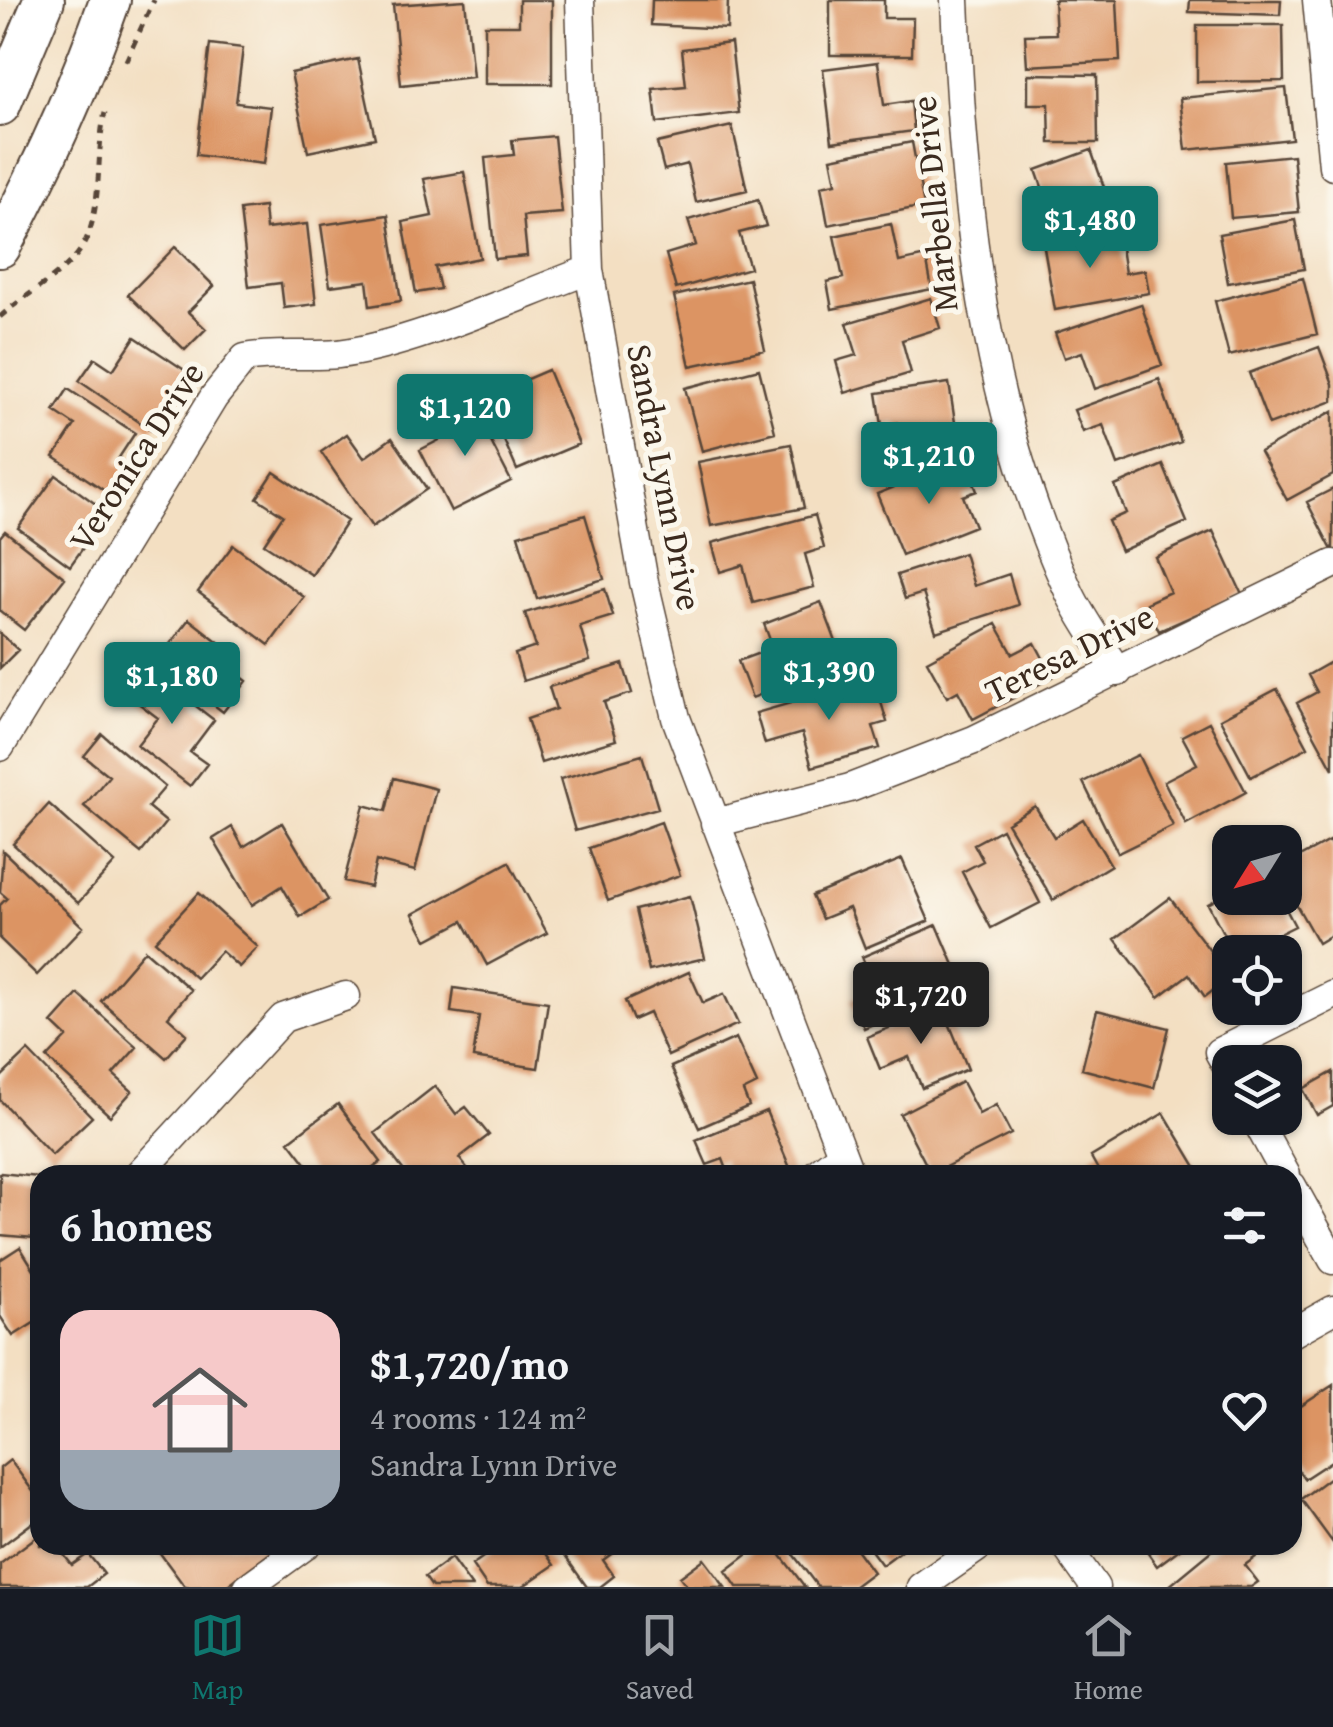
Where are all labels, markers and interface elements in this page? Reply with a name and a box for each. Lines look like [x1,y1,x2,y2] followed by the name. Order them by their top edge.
[897,94,971,314] street label: Marbella Drive
[1009,186,1171,271] pin: $1,480
[1044,195,1136,242] text: $1,480
[614,339,716,615] street label: Sandra Lynn Drive
[56,351,216,561] street label: Veronica Drive
[384,374,546,459] pin: $1,120
[419,383,511,430] text: $1,120
[848,422,1010,507] pin: $1,210
[883,431,975,478] text: $1,210
[976,590,1162,716] street label: Teresa Drive
[748,638,910,723] pin: $1,390
[91,642,253,727] pin: $1,180
[783,647,875,694] text: $1,390
[126,651,218,698] text: $1,180
[1212,825,1302,915] north arrow
[1212,825,1302,1135] map controls
[1212,935,1302,1025] button: locate
[840,962,1002,1047] pin: $1,720
[875,971,967,1018] text: $1,720
[1212,1045,1302,1135] button: layers
[60,1195,213,1256] text: 6 homes
[1217,1198,1272,1253] icon: filters
[370,1333,569,1394] text: $1,720/mo
[140,1350,260,1470] icon: home
[1217,1383,1272,1438] icon: heart
[370,1394,586,1441] text: 4 rooms · 124 m²
[370,1441,617,1488] text: Sandra Lynn Drive
[190,1608,245,1709] tab: Map
[626,1608,693,1709] tab: Saved
[1074,1608,1143,1709] tab: Home

